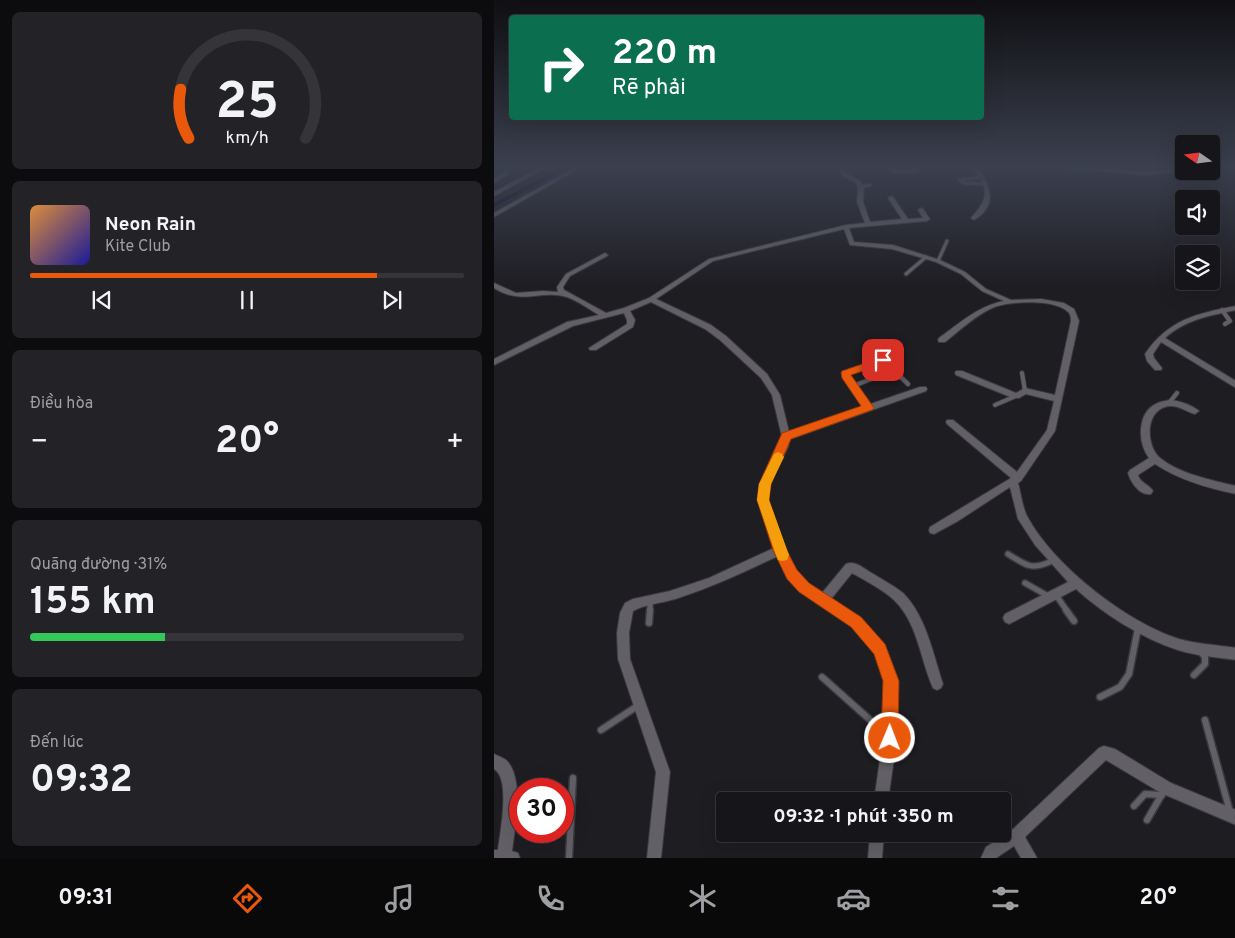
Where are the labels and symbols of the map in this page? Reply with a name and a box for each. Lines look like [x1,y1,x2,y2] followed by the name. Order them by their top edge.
[1175,135,1220,180] north arrow
[862,339,904,381] pin
[863,711,915,763] position arrow
[509,778,574,843] speed limit sign: 30

